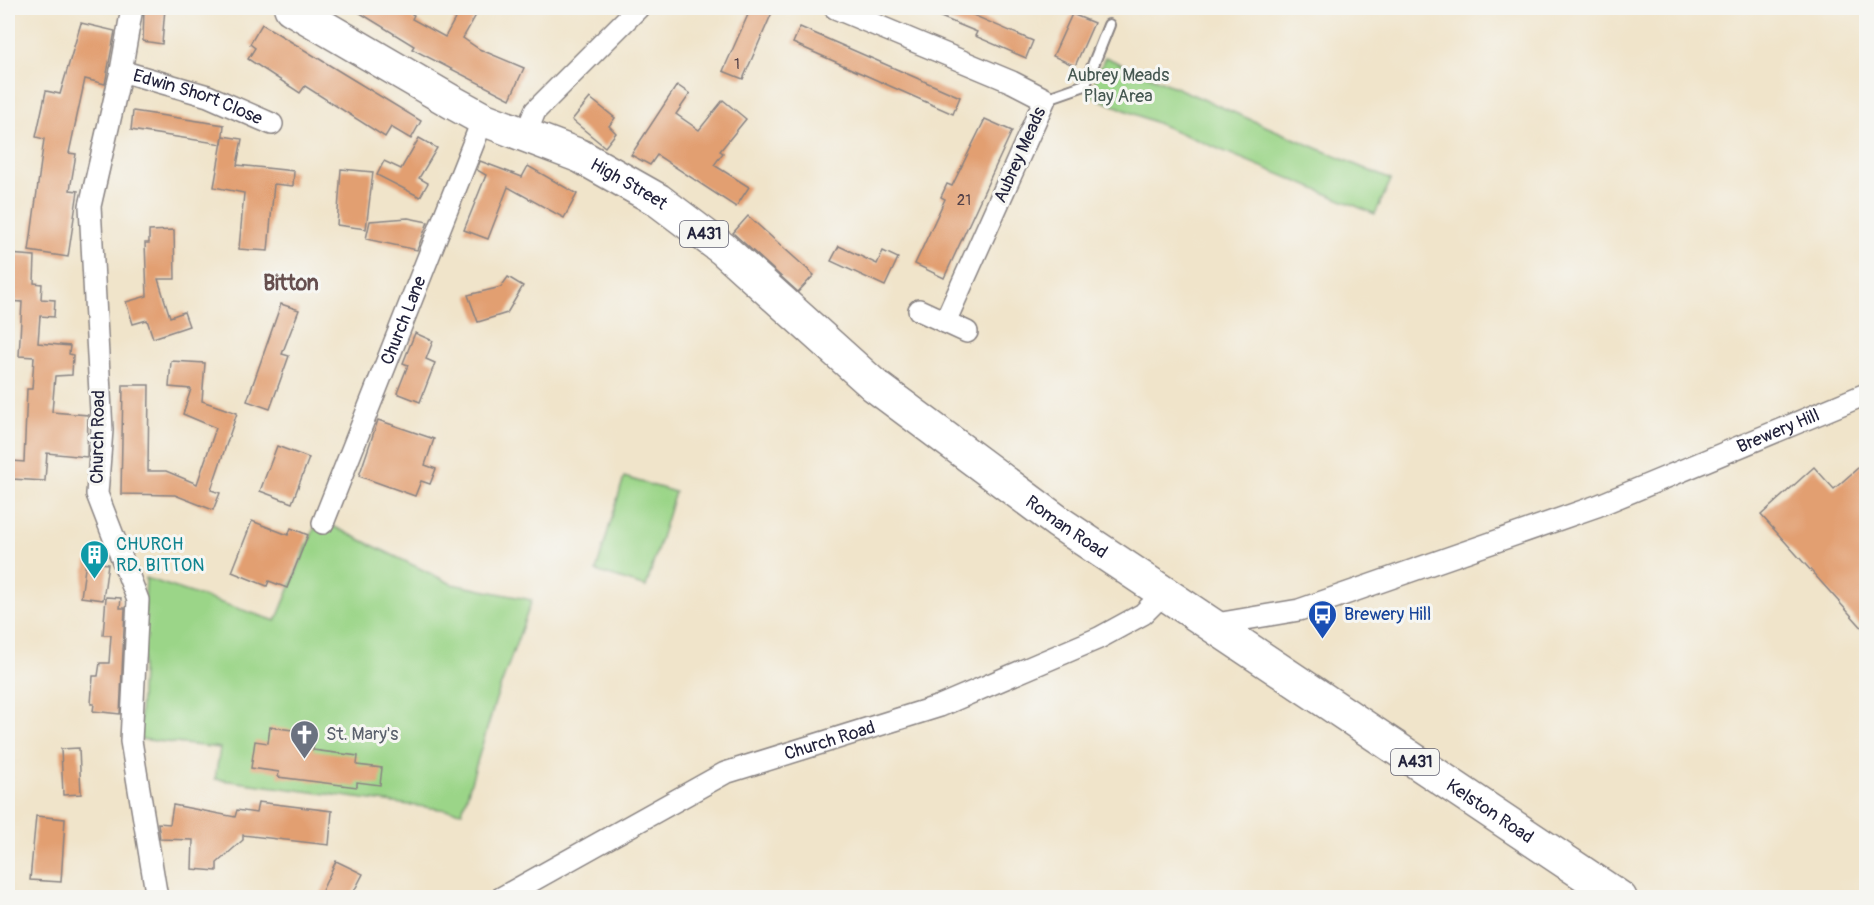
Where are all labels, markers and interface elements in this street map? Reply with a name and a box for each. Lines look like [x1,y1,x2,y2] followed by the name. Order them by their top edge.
[734,55,740,74] house number: 1
[130,64,266,130] street label: Edwin Short Close
[1067,64,1169,108] park label: Aubrey Meads Play Area
[989,104,1051,206] street label: Aubrey Meads
[586,153,673,215] street label: High Street
[957,191,971,210] house number: 21
[680,221,728,247] road number: A431
[263,270,319,297] district label: Bitton
[375,272,431,368] street label: Church Lane
[86,390,110,484] street label: Church Road
[1733,403,1823,458] street label: Brewery Hill
[1021,490,1112,563] street label: Roman Road
[116,533,204,577] place label: CHURCH RD. BITTON
[79,538,111,580] building icon: CHURCH RD. BITTON
[1307,598,1339,640] bus stop icon: Brewery Hill
[1344,603,1431,626] place label: Brewery Hill
[781,715,878,765] street label: Church Road
[289,718,321,760] church icon: St. Mary's
[326,723,398,746] place label: St. Mary's
[1391,749,1439,775] road number: A431
[1442,774,1538,848] street label: Kelston Road

